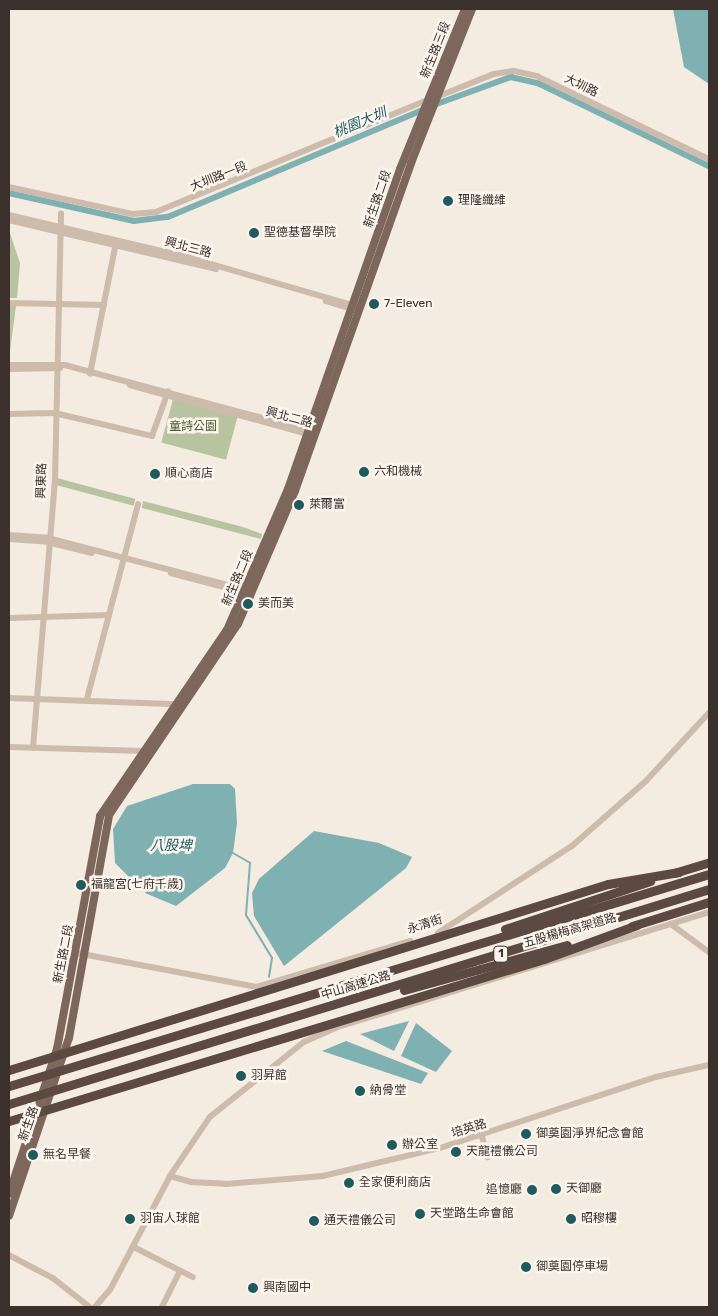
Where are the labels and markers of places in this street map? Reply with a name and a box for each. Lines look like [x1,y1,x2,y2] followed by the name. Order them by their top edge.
[458,194,506,208] place label: 理隆纖維
[442,195,454,207] marker: 理隆纖維
[264,226,336,240] place label: 聖德基督學院
[248,227,260,239] marker: 聖德基督學院
[384,297,433,311] place label: 7-Eleven
[368,298,380,310] marker: 7-Eleven
[374,465,422,479] place label: 六和機械
[358,466,370,478] marker: 六和機械
[165,467,213,481] place label: 順心商店
[149,468,161,480] marker: 順心商店
[309,498,345,512] place label: 萊爾富
[293,499,305,511] marker: 萊爾富
[258,597,294,611] place label: 美而美
[242,598,254,610] marker: 美而美
[91,878,183,892] place label: 福龍宮(七府千歲)
[75,879,87,891] marker: 福龍宮(七府千歲)
[251,1069,287,1083] place label: 羽昇館
[235,1070,247,1082] marker: 羽昇館
[370,1084,406,1098] place label: 納骨堂
[354,1085,366,1097] marker: 納骨堂
[536,1127,644,1141] place label: 御奠園淨界紀念會館
[520,1128,532,1140] marker: 御奠園淨界紀念會館
[402,1138,438,1152] place label: 辦公室
[386,1139,398,1151] marker: 辦公室
[466,1145,538,1159] place label: 天龍禮儀公司
[450,1146,462,1158] marker: 天龍禮儀公司
[43,1148,91,1162] place label: 無名早餐
[27,1149,39,1161] marker: 無名早餐
[359,1176,431,1190] place label: 全家便利商店
[343,1177,355,1189] marker: 全家便利商店
[566,1182,602,1196] place label: 天御廳
[486,1183,522,1197] place label: 追憶廳
[550,1183,562,1195] marker: 天御廳
[526,1184,538,1196] marker: 追憶廳
[430,1207,514,1221] place label: 天堂路生命會館
[414,1208,426,1220] marker: 天堂路生命會館
[140,1212,200,1226] place label: 羽宙人球館
[581,1212,617,1226] place label: 昭穆樓
[124,1213,136,1225] marker: 羽宙人球館
[565,1213,577,1225] marker: 昭穆樓
[324,1214,396,1228] place label: 通天禮儀公司
[308,1215,320,1227] marker: 通天禮儀公司
[536,1260,608,1274] place label: 御奠園停車場
[520,1261,532,1273] marker: 御奠園停車場
[263,1281,311,1295] place label: 興南國中
[247,1282,259,1294] marker: 興南國中

